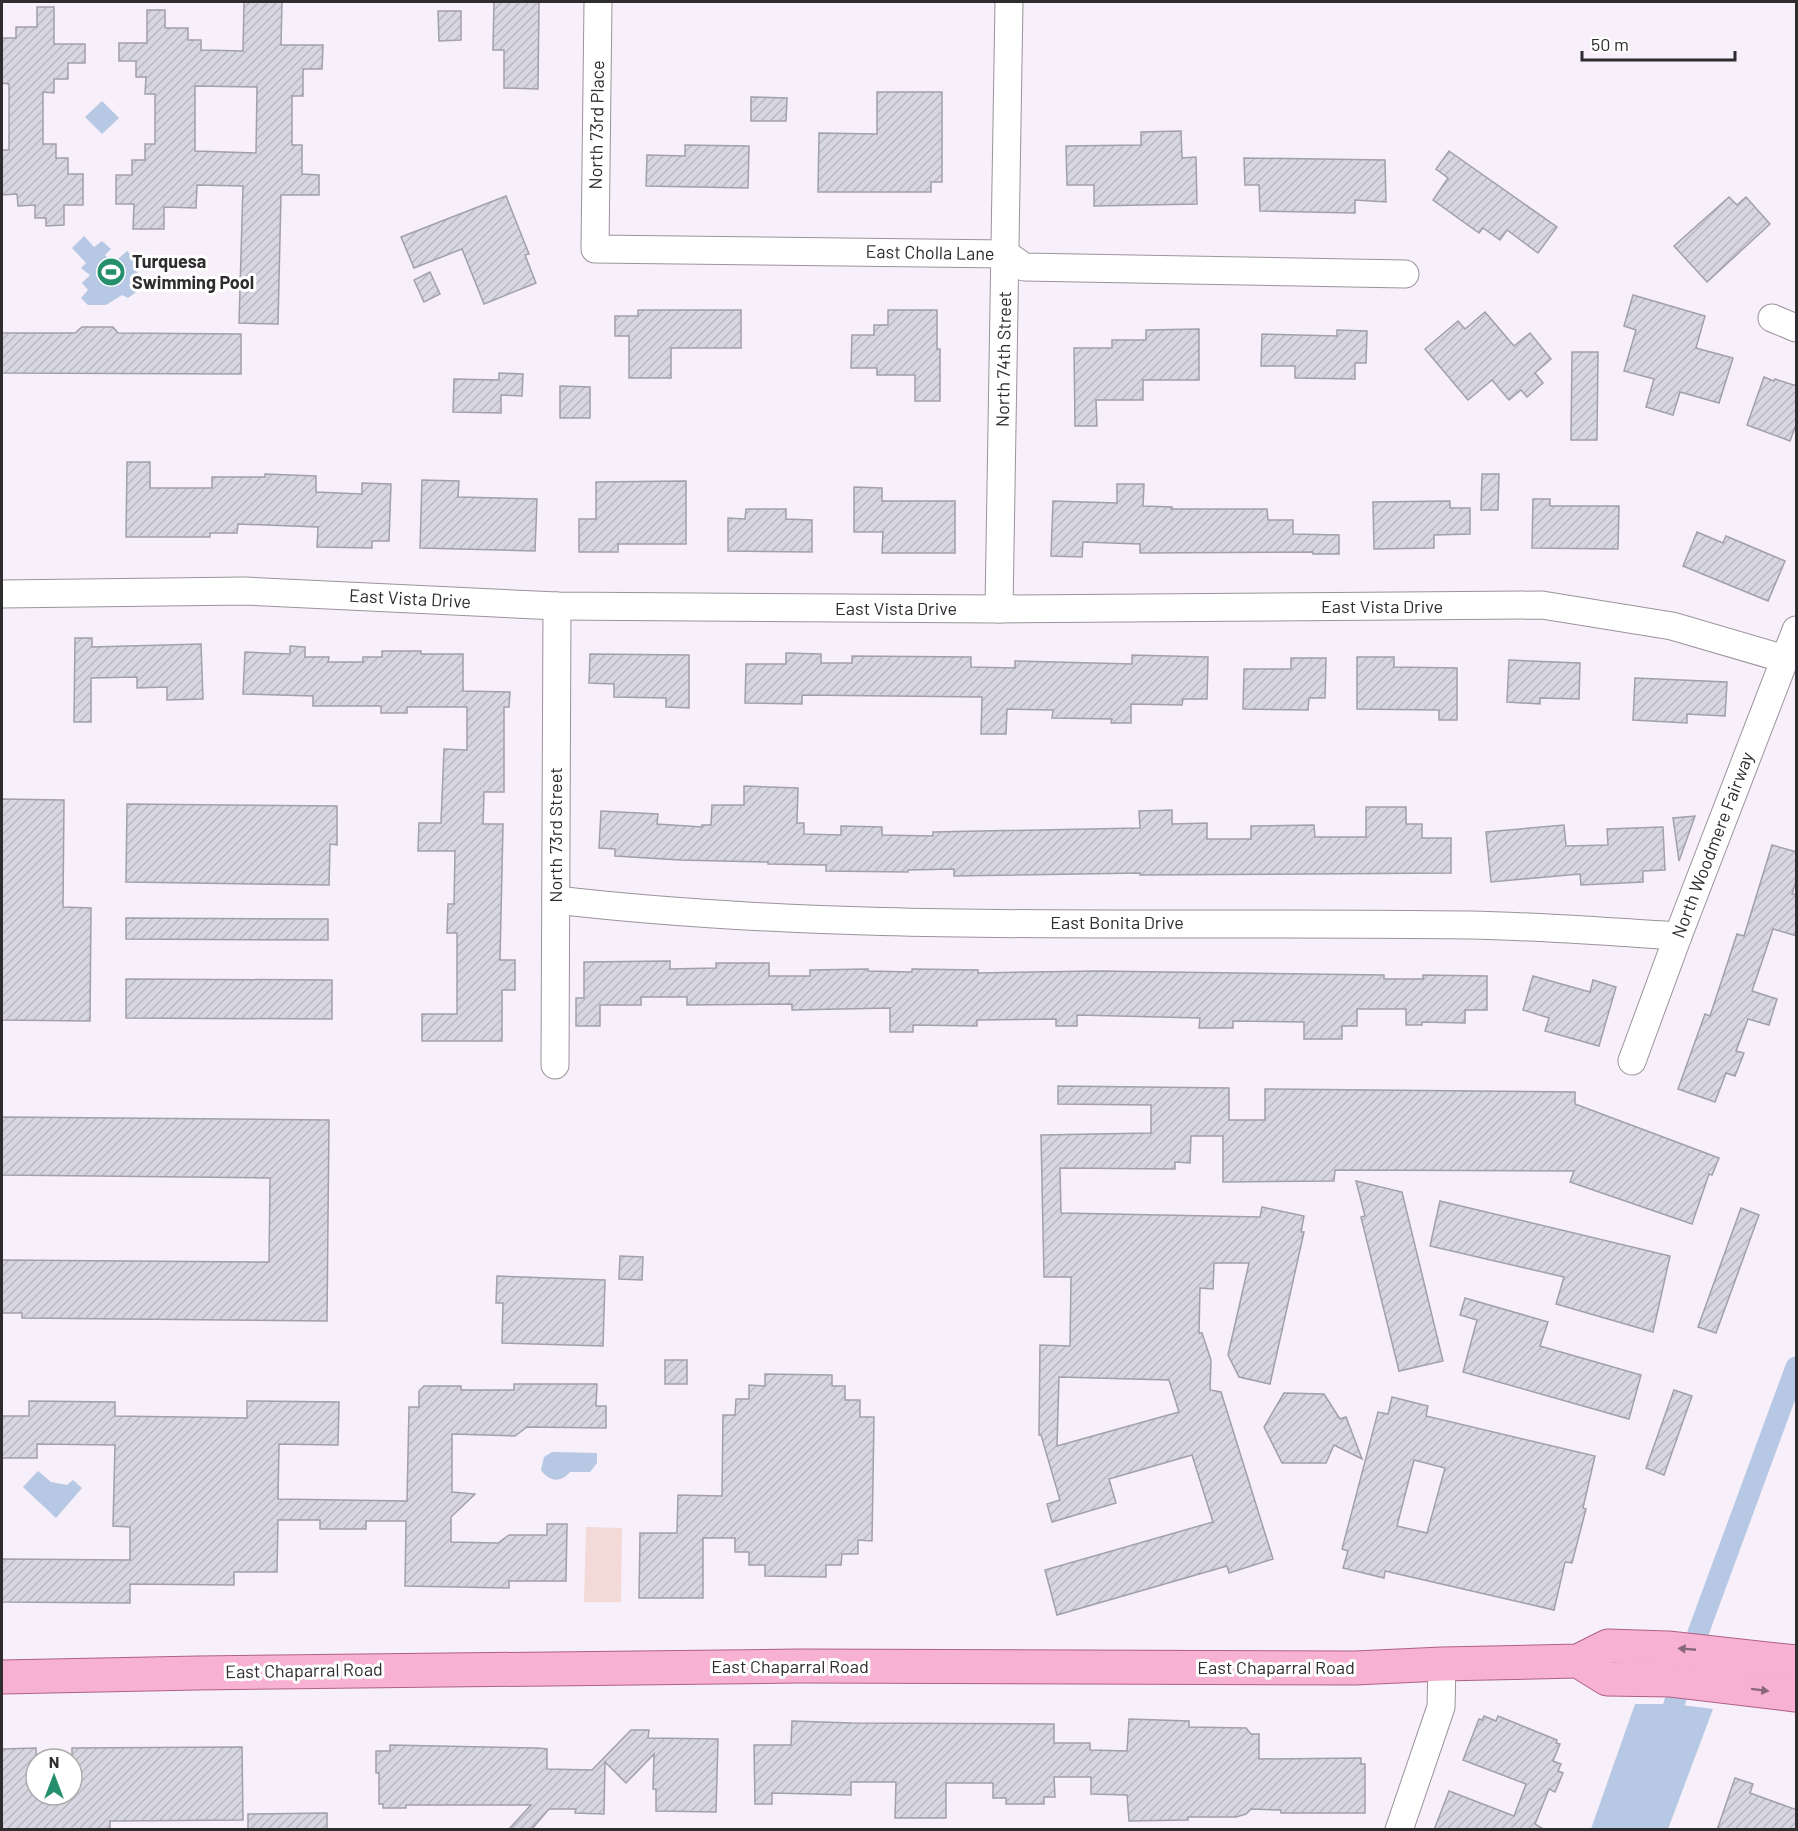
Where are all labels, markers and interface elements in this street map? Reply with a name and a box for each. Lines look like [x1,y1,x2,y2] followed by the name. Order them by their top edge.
[1582,24,1735,62] scale bar
[1591,33,1629,55] text: 50 m
[584,60,608,190] street label: North 73rd Place
[865,240,995,264] street label: East Cholla Lane
[132,250,254,293] place label: Turquesa Swimming Pool
[95,256,127,288] sports icon: Turquesa Swimming Pool
[991,291,1015,427] street label: North 74th Street
[348,584,472,612] street label: East Vista Drive
[1321,595,1443,617] street label: East Vista Drive
[835,597,957,619] street label: East Vista Drive
[1666,748,1758,941] street label: North Woodmere Fairway
[544,767,566,903] street label: North 73rd Street
[1050,911,1184,933] street label: East Bonita Drive
[1678,1644,1697,1654] one-way arrow
[711,1655,869,1677] street label: East Chaparral Road
[1197,1656,1355,1678] street label: East Chaparral Road
[225,1658,383,1682] street label: East Chaparral Road
[1750,1686,1769,1695] one-way arrow
[24,1747,84,1807] north arrow
[49,1752,59,1771] text: N

